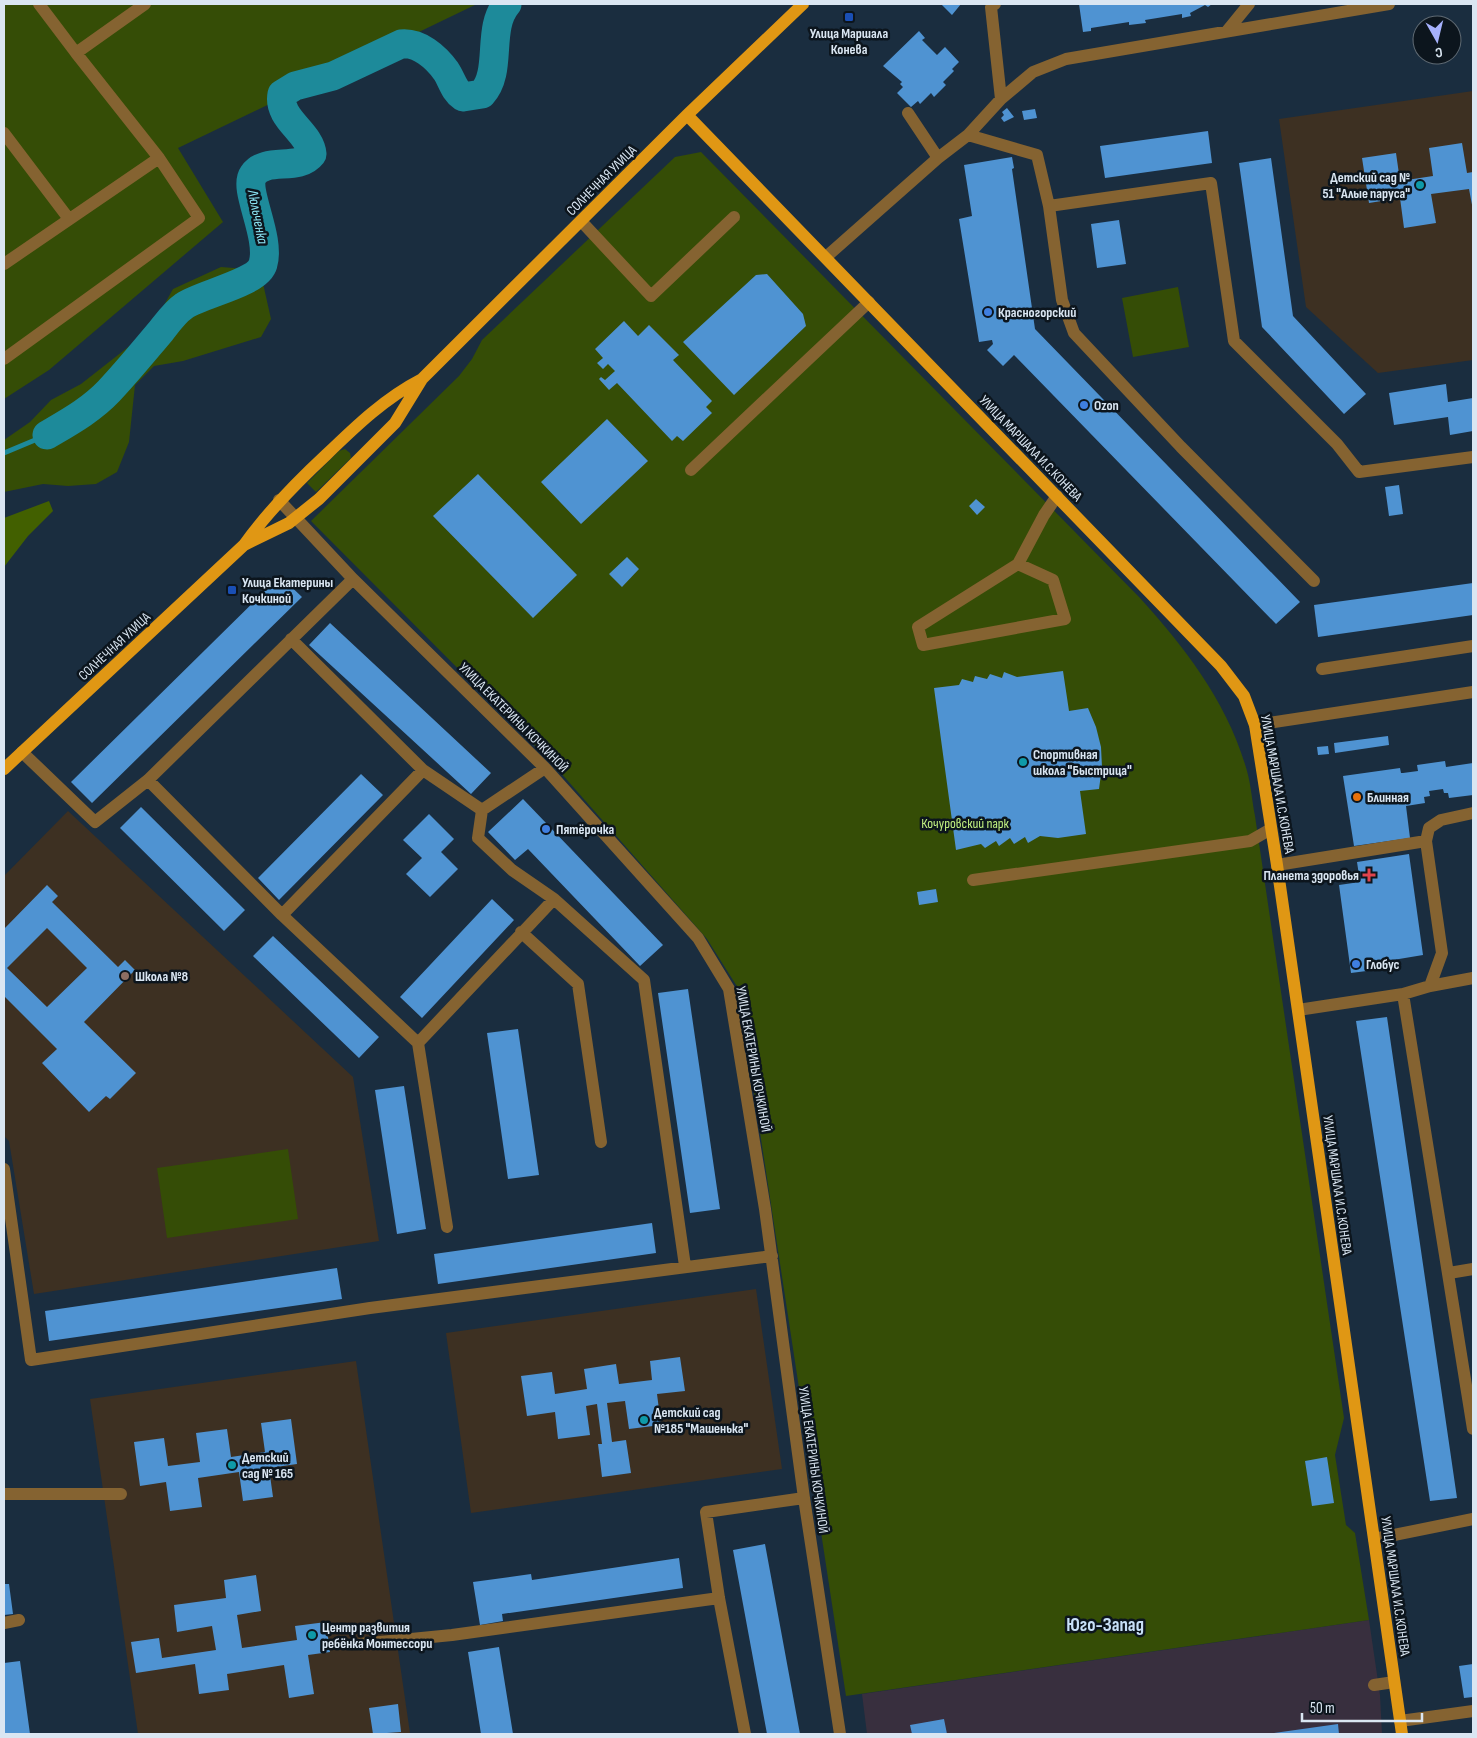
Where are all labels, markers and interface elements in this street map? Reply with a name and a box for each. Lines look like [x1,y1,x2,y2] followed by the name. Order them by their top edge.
[843,11,855,23] marker: Улица Маршала Конева
[1412,15,1462,65] north arrow
[810,25,888,58] place label: Улица Маршала Конева
[1434,43,1443,61] text: С
[563,141,641,219] street label: СОЛНЕЧНАЯ УЛИЦА
[1322,169,1410,202] place label: Детский сад № 51 "Алые паруса"
[1414,179,1426,191] marker: Детский сад № 51 "Алые паруса"
[243,187,272,246] water label: Люльченка
[998,304,1076,321] place label: Красногорский
[982,306,994,318] marker: Красногорский
[976,392,1086,506] street label: УЛИЦА МАРШАЛА И.С.КОНЕВА
[1094,397,1119,414] place label: Ozon
[1078,399,1090,411] marker: Ozon
[242,574,333,607] place label: Улица Екатерины Кочкиной
[226,584,238,596] marker: Улица Екатерины Кочкиной
[75,608,155,684] street label: СОЛНЕЧНАЯ УЛИЦА
[455,659,572,776] street label: УЛИЦА ЕКАТЕРИНЫ КОЧКИНОЙ
[1257,713,1298,856] street label: УЛИЦА МАРШАЛА И.С.КОНЕВА
[1033,746,1132,779] place label: Спортивная школа "Быстрица"
[1017,756,1029,768] marker: Спортивная школа "Быстрица"
[1367,789,1409,806] place label: Блинная
[1351,791,1363,803] marker: Блинная
[921,815,1010,832] park label: Кочуровский парк
[556,821,614,838] place label: Пятёрочка
[540,823,552,835] marker: Пятёрочка
[1263,867,1359,884] place label: Планета здоровья
[1363,869,1375,881] marker: Планета здоровья
[1366,956,1400,973] place label: Глобус
[1350,958,1362,970] marker: Глобус
[135,968,189,985] place label: Школа №8
[119,970,131,982] marker: Школа №8
[732,985,775,1134] street label: УЛИЦА ЕКАТЕРИНЫ КОЧКИНОЙ
[1319,1114,1356,1257] street label: УЛИЦА МАРШАЛА И.С.КОНЕВА
[795,1385,832,1535] street label: УЛИЦА ЕКАТЕРИНЫ КОЧКИНОЙ
[654,1404,749,1437] place label: Детский сад №185 "Машенька"
[638,1414,650,1426] marker: Детский сад №185 "Машенька"
[242,1449,293,1482] place label: Детский сад № 165
[226,1459,238,1471] marker: Детский сад № 165
[1377,1515,1414,1658] street label: УЛИЦА МАРШАЛА И.С.КОНЕВА
[1066,1614,1144,1637] district label: Юго-Запад
[322,1619,432,1652] place label: Центр развития ребёнка Монтессори
[306,1629,318,1641] marker: Центр развития ребёнка Монтессори
[1302,1690,1422,1722] scale bar
[1310,1699,1335,1718] text: 50 m

